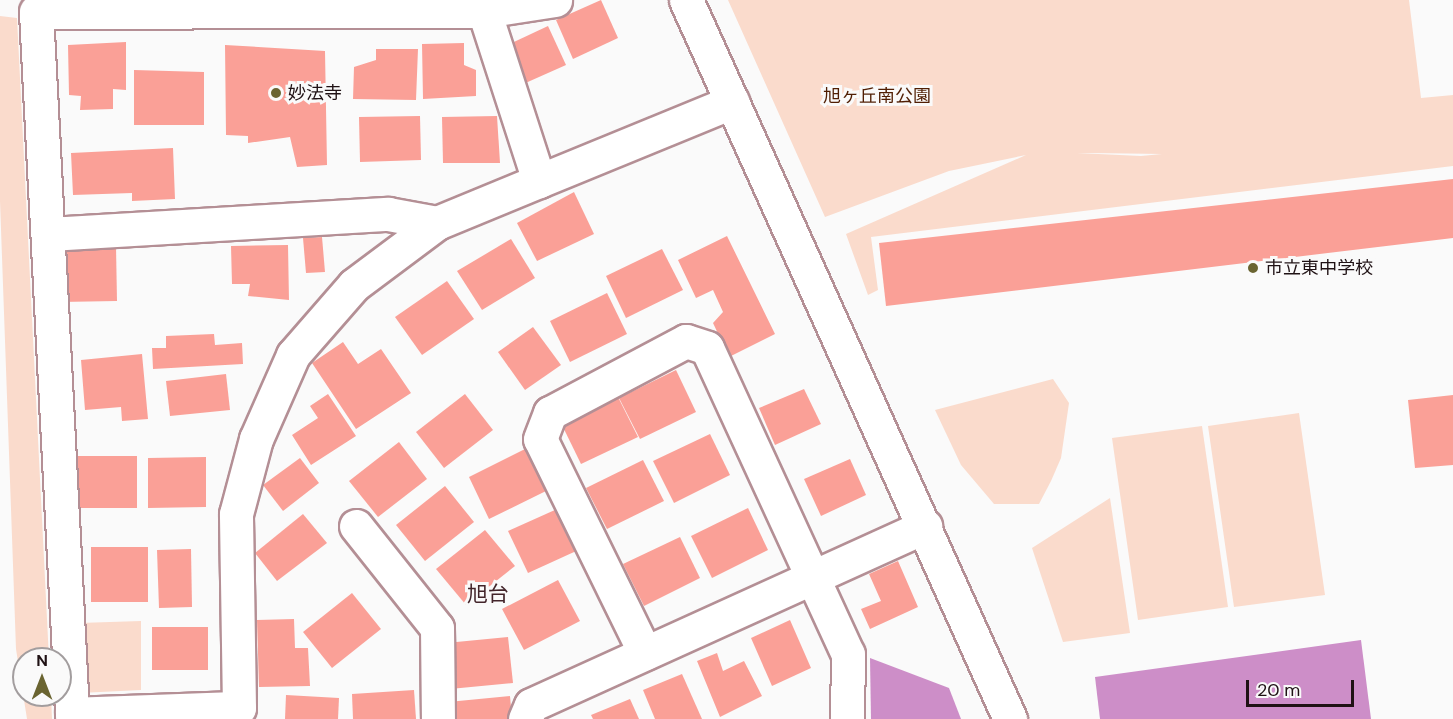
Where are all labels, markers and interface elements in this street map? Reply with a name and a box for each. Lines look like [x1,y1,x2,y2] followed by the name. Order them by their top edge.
[288,82,342,104] place label: 妙法寺
[823,85,931,107] park label: 旭ヶ丘南公園
[269,86,283,100] marker: 妙法寺
[1265,257,1373,279] place label: 市立東中学校
[1246,261,1260,275] marker: 市立東中学校
[467,581,509,607] district label: 旭台
[12,647,72,707] north arrow
[36,650,48,671] text: N
[1249,668,1357,706] scale bar
[1257,678,1300,702] text: 20 m

